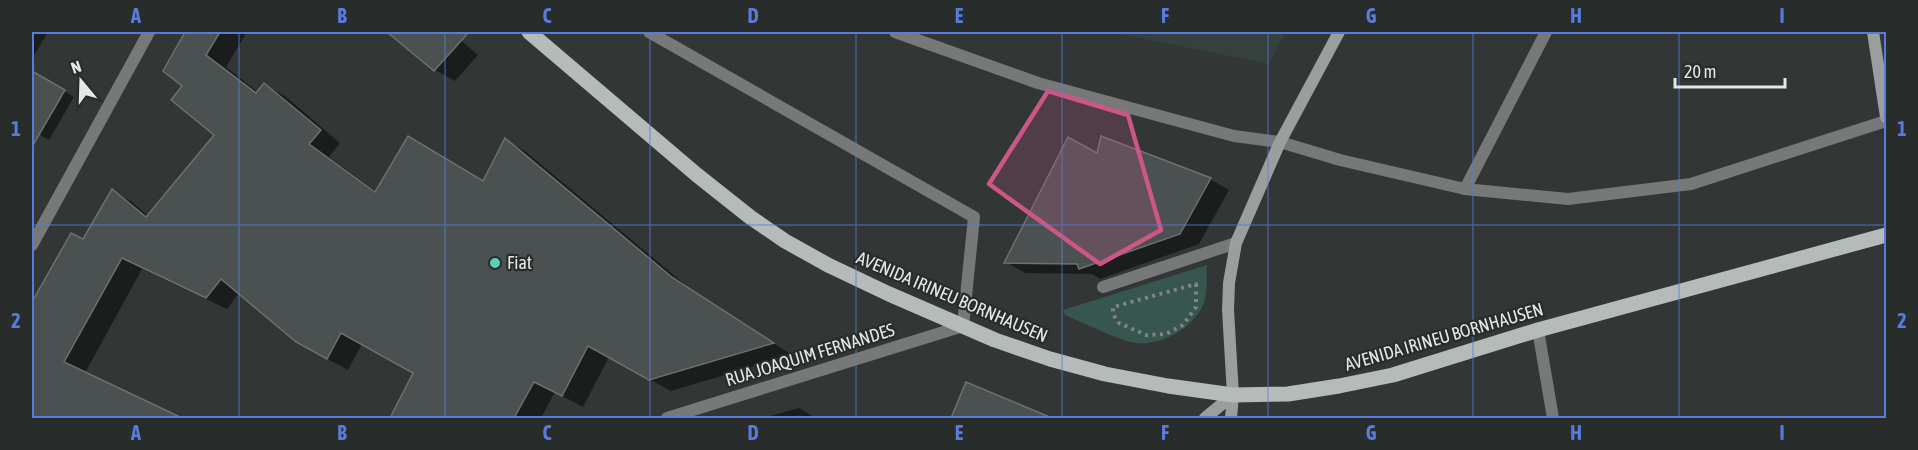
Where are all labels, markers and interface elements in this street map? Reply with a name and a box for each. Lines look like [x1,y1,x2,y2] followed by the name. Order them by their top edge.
[130,4,141,27] text: A
[337,4,347,27] text: B
[543,4,552,27] text: C
[747,4,759,27] text: D
[955,4,964,27] text: E
[1161,4,1169,27] text: F
[1366,4,1377,27] text: G
[1570,4,1582,27] text: H
[1779,4,1785,27] text: I
[51,51,111,111] north arrow
[1675,51,1784,89] scale bar
[69,57,84,77] text: N
[1684,61,1716,82] text: 20 m
[11,117,21,140] text: 1
[1897,117,1907,140] text: 1
[854,247,1051,346] street label: AVENIDA IRINEU BORNHAUSEN
[507,252,532,273] place label: Fiat
[488,256,502,270] marker: Fiat
[1342,298,1546,375] street label: AVENIDA IRINEU BORNHAUSEN
[11,309,21,332] text: 2
[1897,309,1907,332] text: 2
[723,319,897,390] street label: RUA JOAQUIM FERNANDES
[130,421,141,444] text: A
[337,421,347,444] text: B
[543,421,552,444] text: C
[747,421,759,444] text: D
[955,421,964,444] text: E
[1161,421,1169,444] text: F
[1366,421,1377,444] text: G
[1570,421,1582,444] text: H
[1779,421,1785,444] text: I

